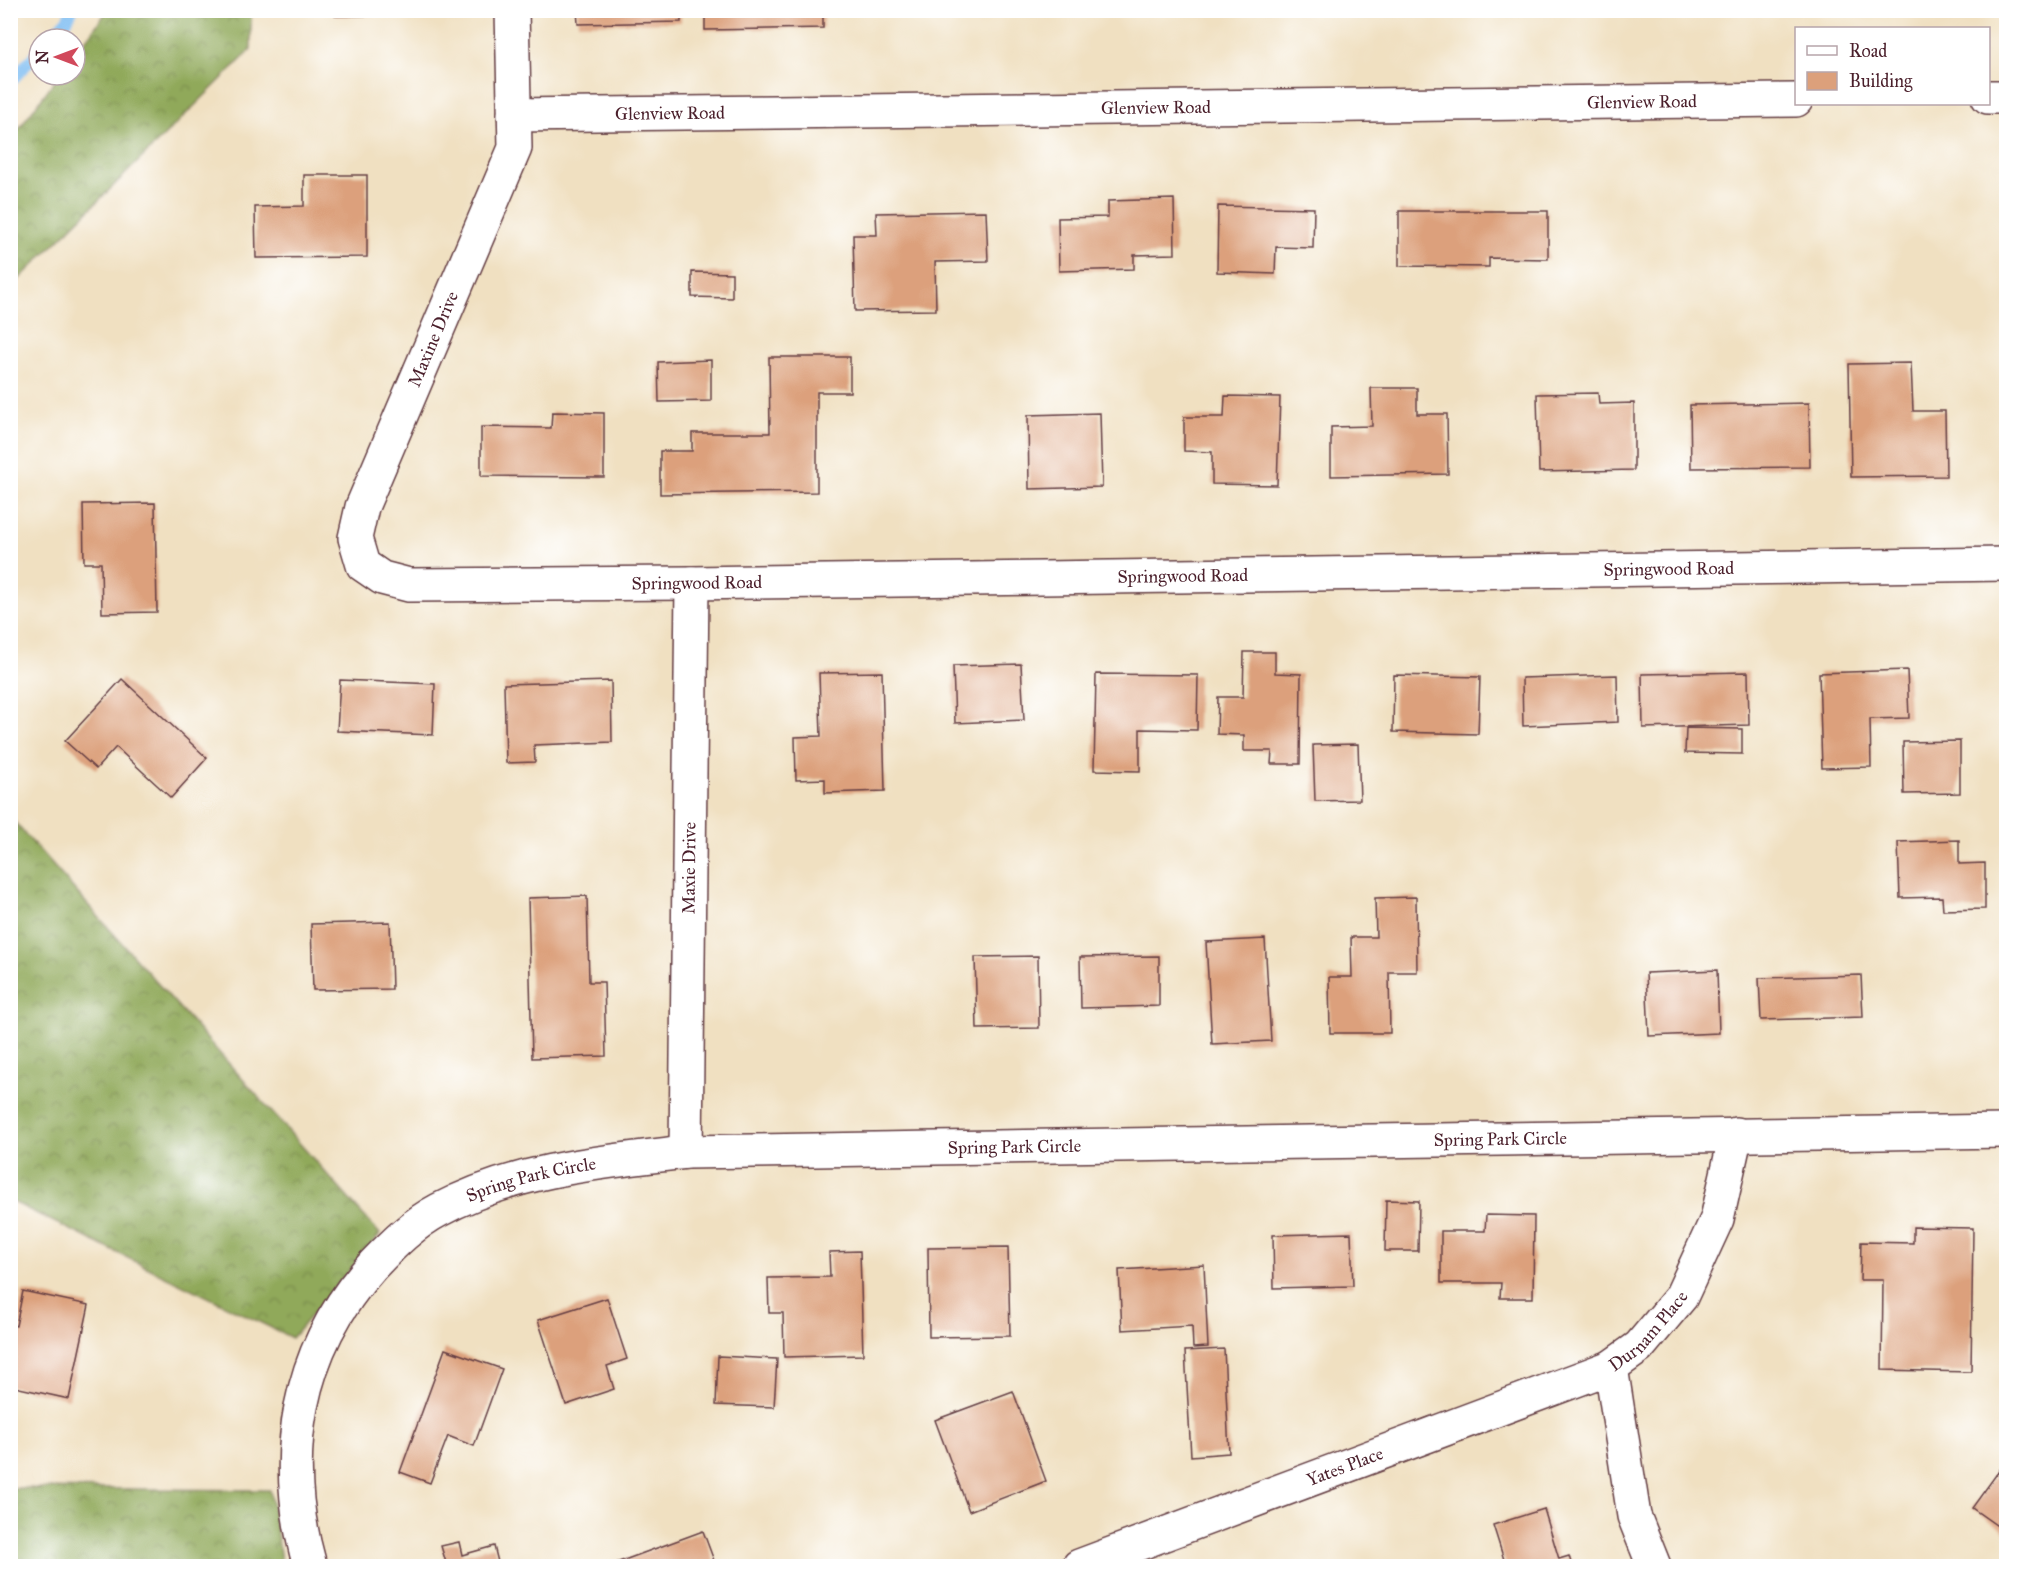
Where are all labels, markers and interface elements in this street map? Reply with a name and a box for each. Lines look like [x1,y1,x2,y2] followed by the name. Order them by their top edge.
[27,27,87,87] north arrow
[1795,27,1990,105] legend
[1849,40,1887,62] text: Road
[33,50,52,64] text: N
[1849,70,1913,93] text: Building
[1587,90,1697,113] street label: Glenview Road
[1101,96,1211,119] street label: Glenview Road
[615,102,725,125] street label: Glenview Road
[403,288,463,390] street label: Maxine Drive
[1603,557,1734,581] street label: Springwood Road
[1117,564,1248,588] street label: Springwood Road
[631,571,762,595] street label: Springwood Road
[678,822,700,914] street label: Maxie Drive
[1433,1127,1567,1151] street label: Spring Park Circle
[948,1135,1081,1159] street label: Spring Park Circle
[463,1152,597,1207] street label: Spring Park Circle
[1604,1288,1693,1376] street label: Durnam Place
[1304,1442,1386,1491] street label: Yates Place

